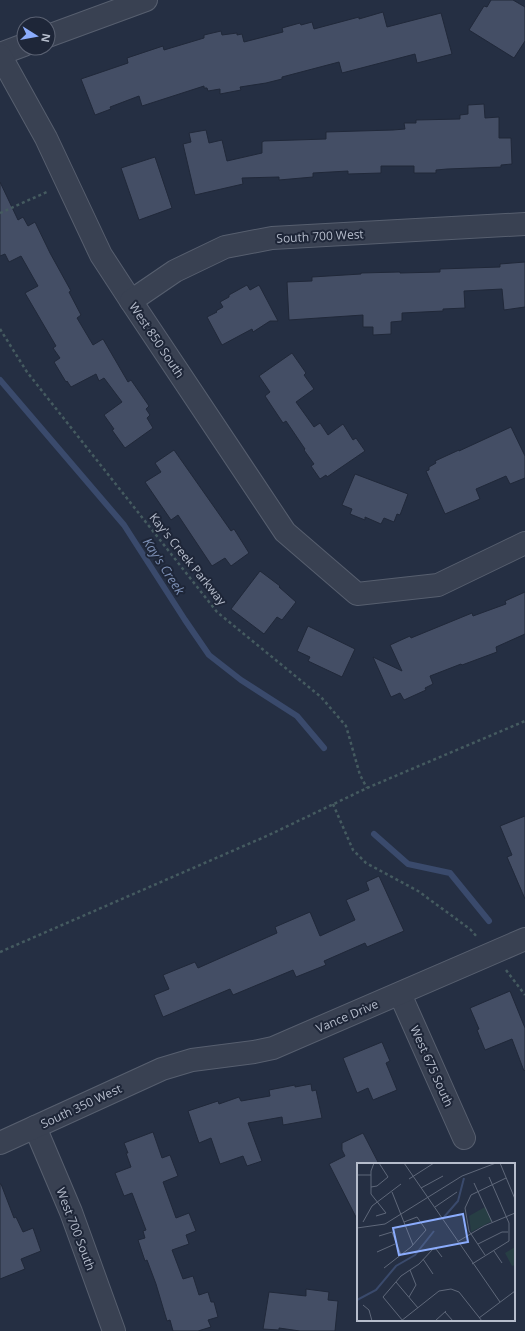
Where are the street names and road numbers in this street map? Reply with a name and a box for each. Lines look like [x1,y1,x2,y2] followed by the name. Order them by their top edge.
[276,225,364,247] street label: South 700 West
[126,299,188,381] street label: West 850 South
[147,510,229,608] street label: Kay's Creek Parkway
[313,995,381,1037] street label: Vance Drive
[406,1023,458,1109] street label: West 675 South
[38,1080,124,1132] street label: South 350 West
[52,1185,100,1273] street label: West 700 South

